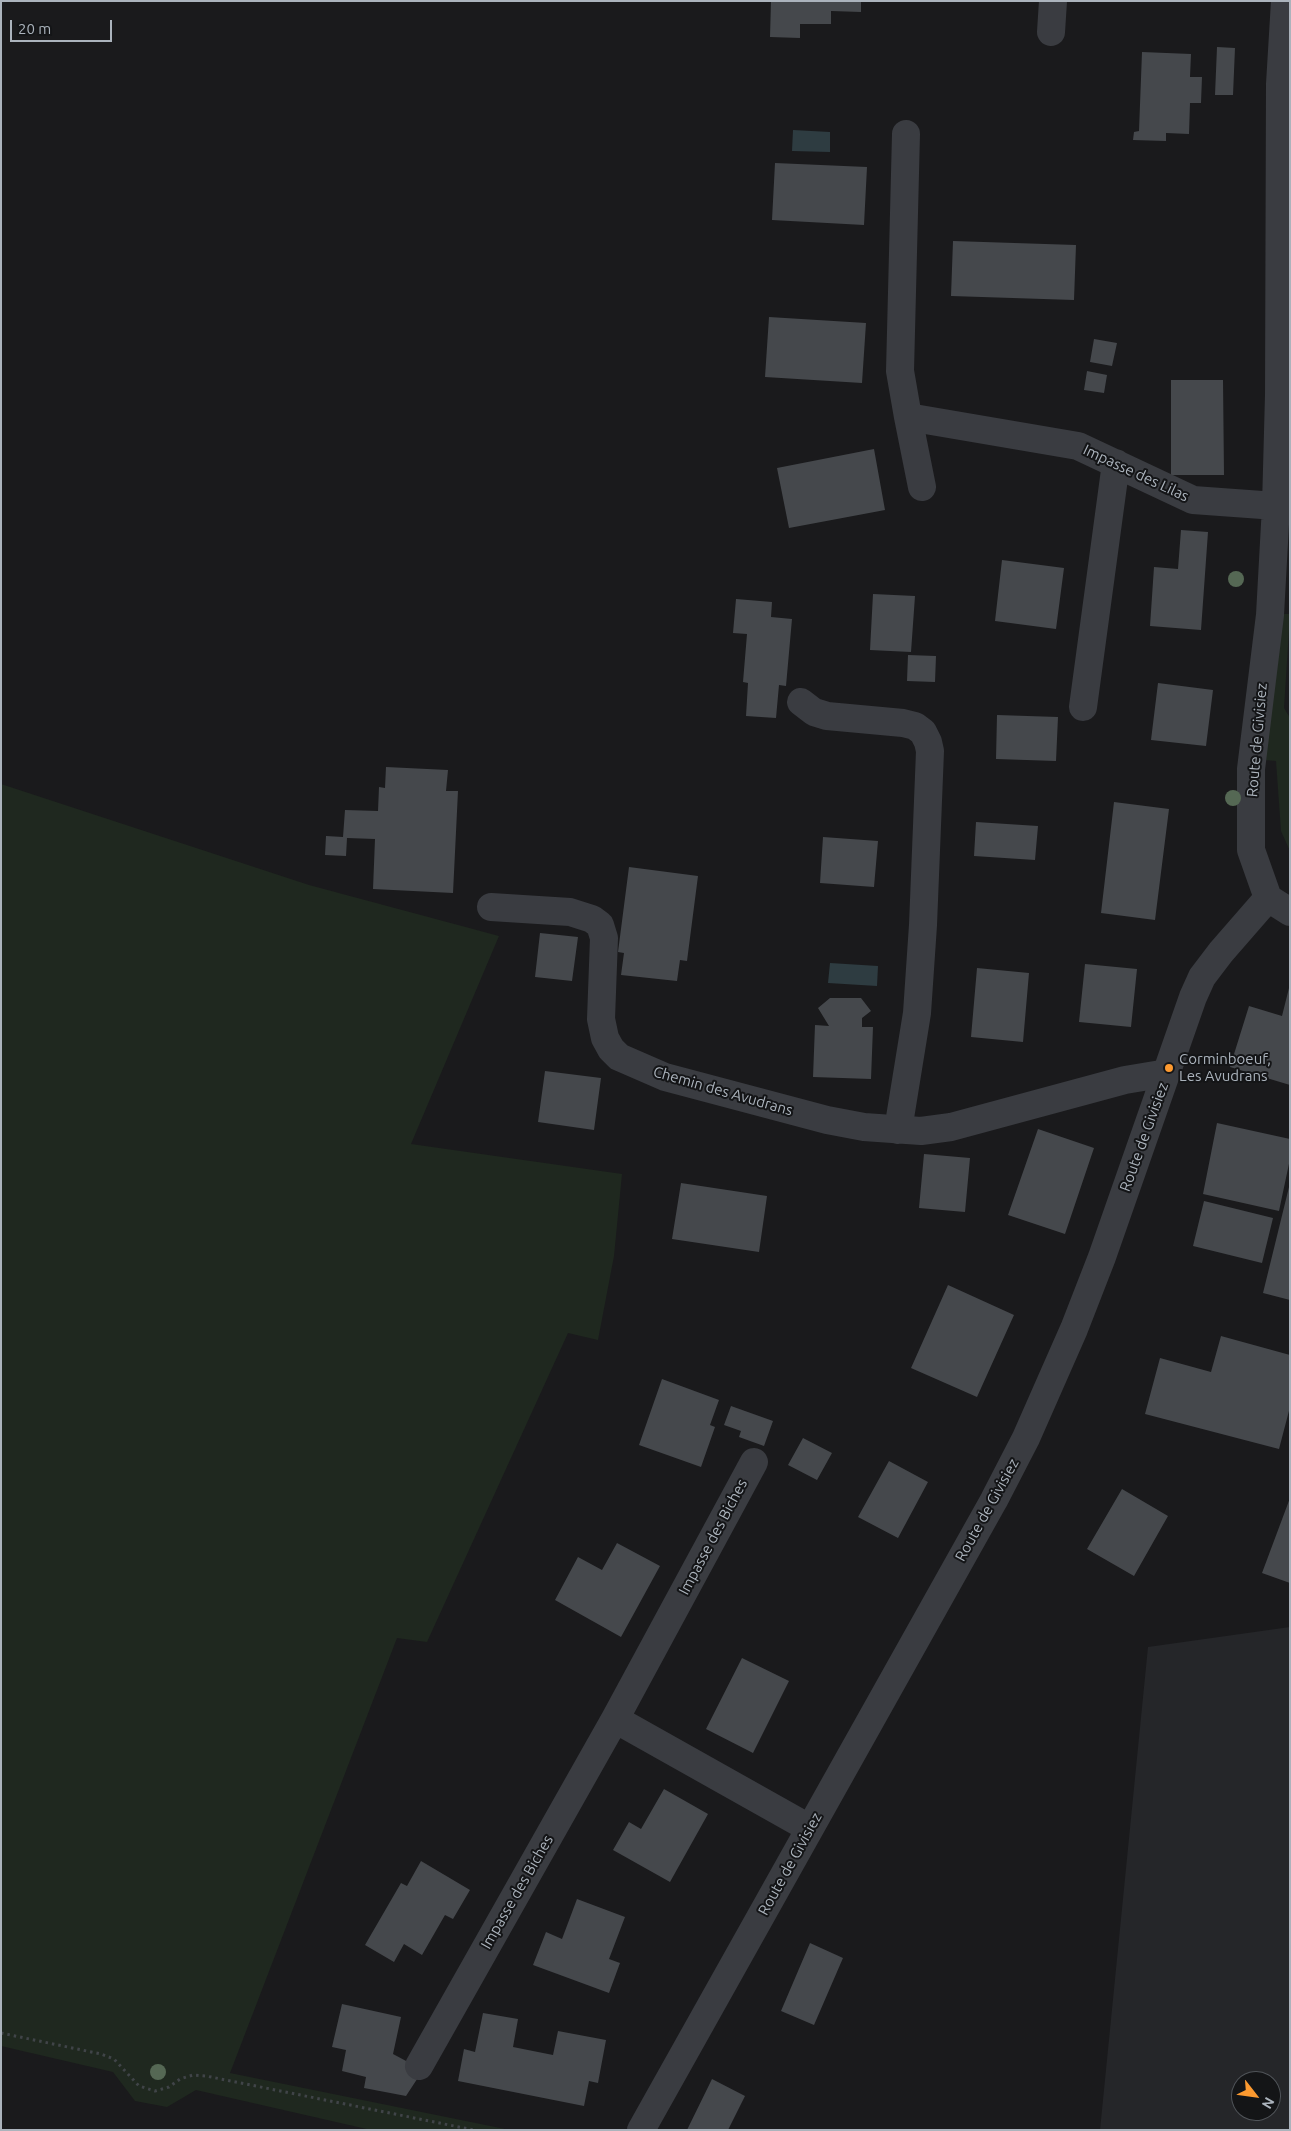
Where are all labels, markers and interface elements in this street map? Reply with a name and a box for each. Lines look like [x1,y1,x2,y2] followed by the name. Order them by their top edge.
[12,10,115,42] scale bar
[18,20,51,37] text: 20 m
[1080,441,1192,505] street label: Impasse des Lilas
[1243,682,1271,798] street label: Route de Givisiez
[1179,1050,1271,1085] place label: Corminboeuf, Les Avudrans
[651,1062,795,1120] street label: Chemin des Avudrans
[1163,1062,1175,1074] marker: Corminboeuf, Les Avudrans
[1116,1080,1172,1194] street label: Route de Givisiez
[951,1456,1023,1564] street label: Route de Givisiez
[675,1476,751,1598] street label: Impasse des Biches
[754,1810,826,1918] street label: Route de Givisiez
[477,1832,557,1952] street label: Impasse des Biches
[1231,2071,1281,2121] north arrow
[1259,2094,1278,2112] text: N

